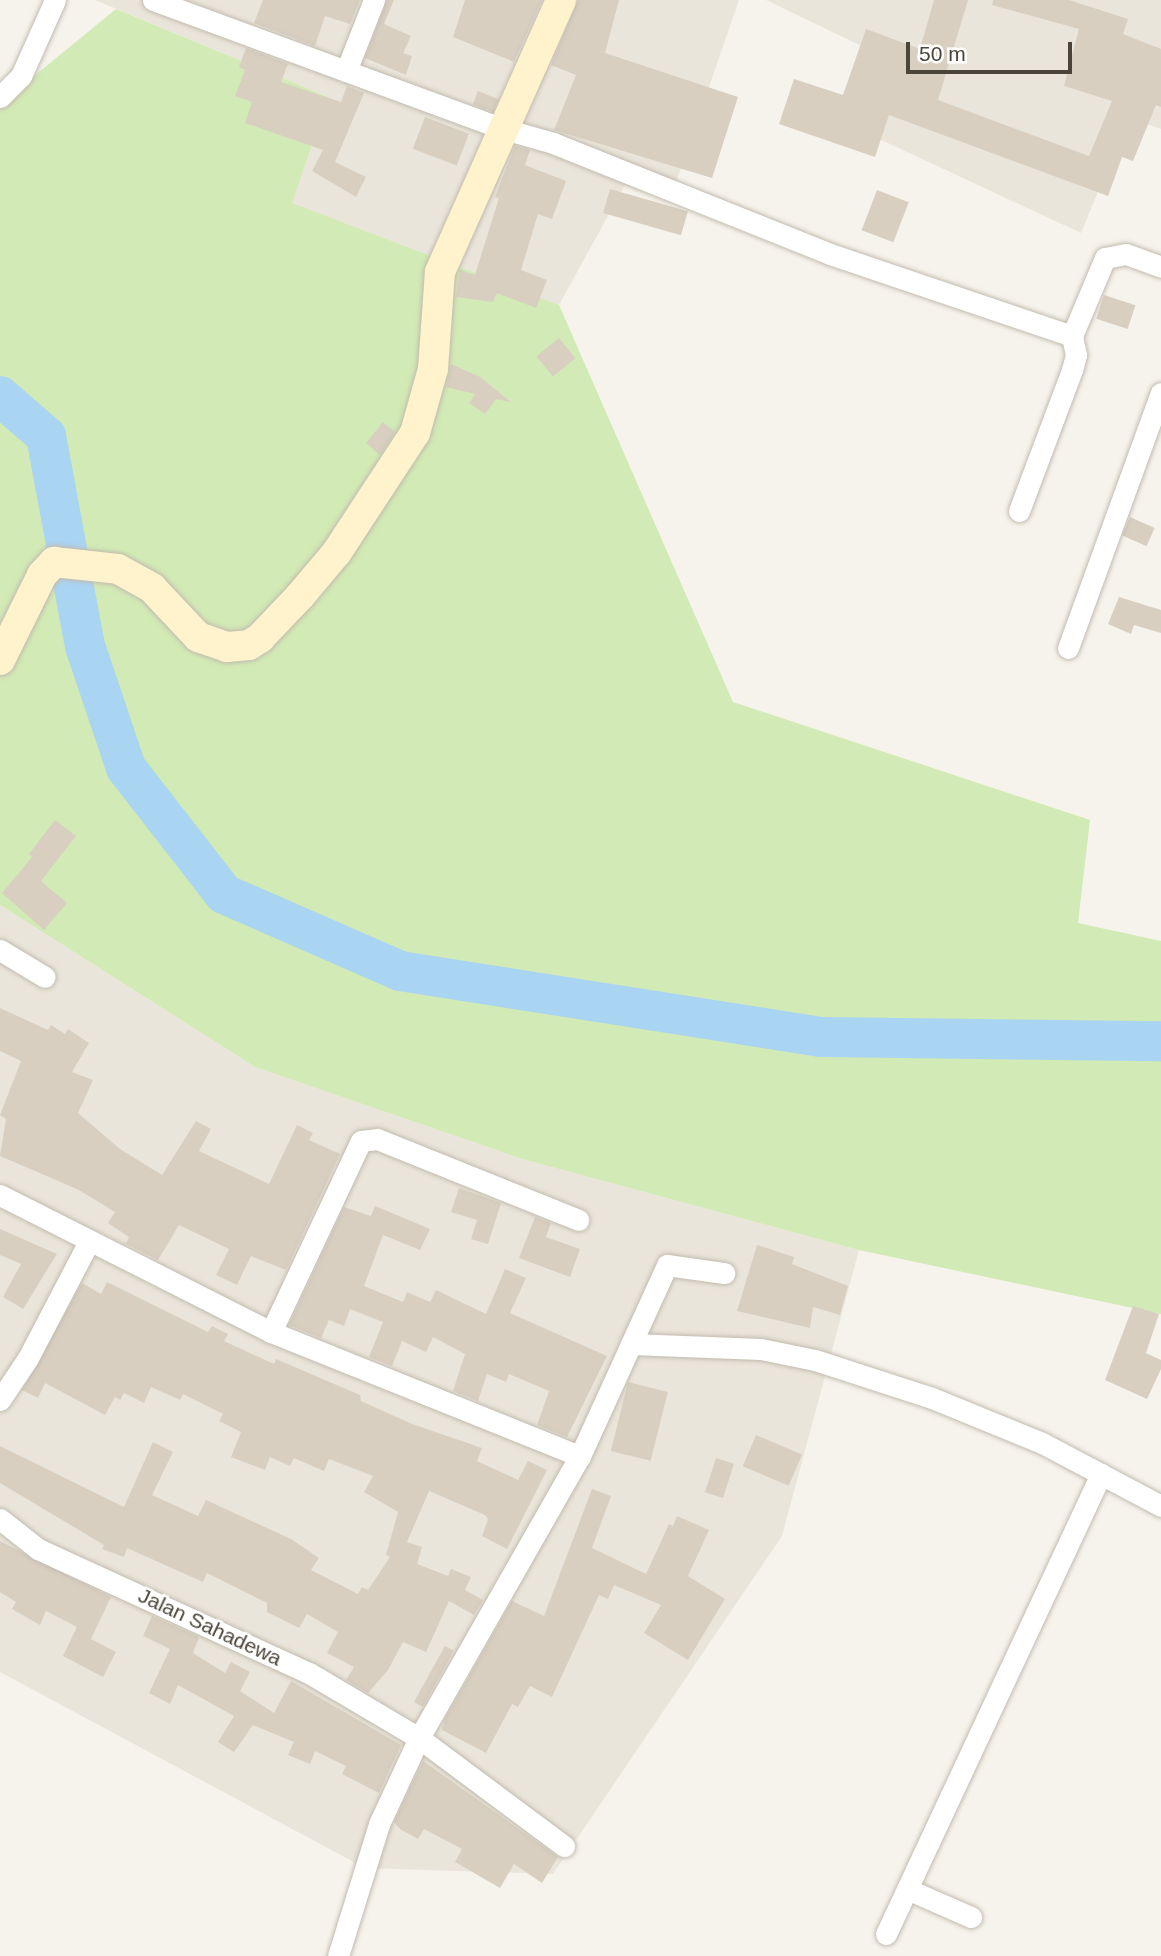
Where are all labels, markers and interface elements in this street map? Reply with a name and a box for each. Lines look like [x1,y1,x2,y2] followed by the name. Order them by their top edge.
[909,28,1075,72] scale bar
[919,42,966,65] text: 50 m
[134,1583,286,1671] street label: Jalan Sahadewa

